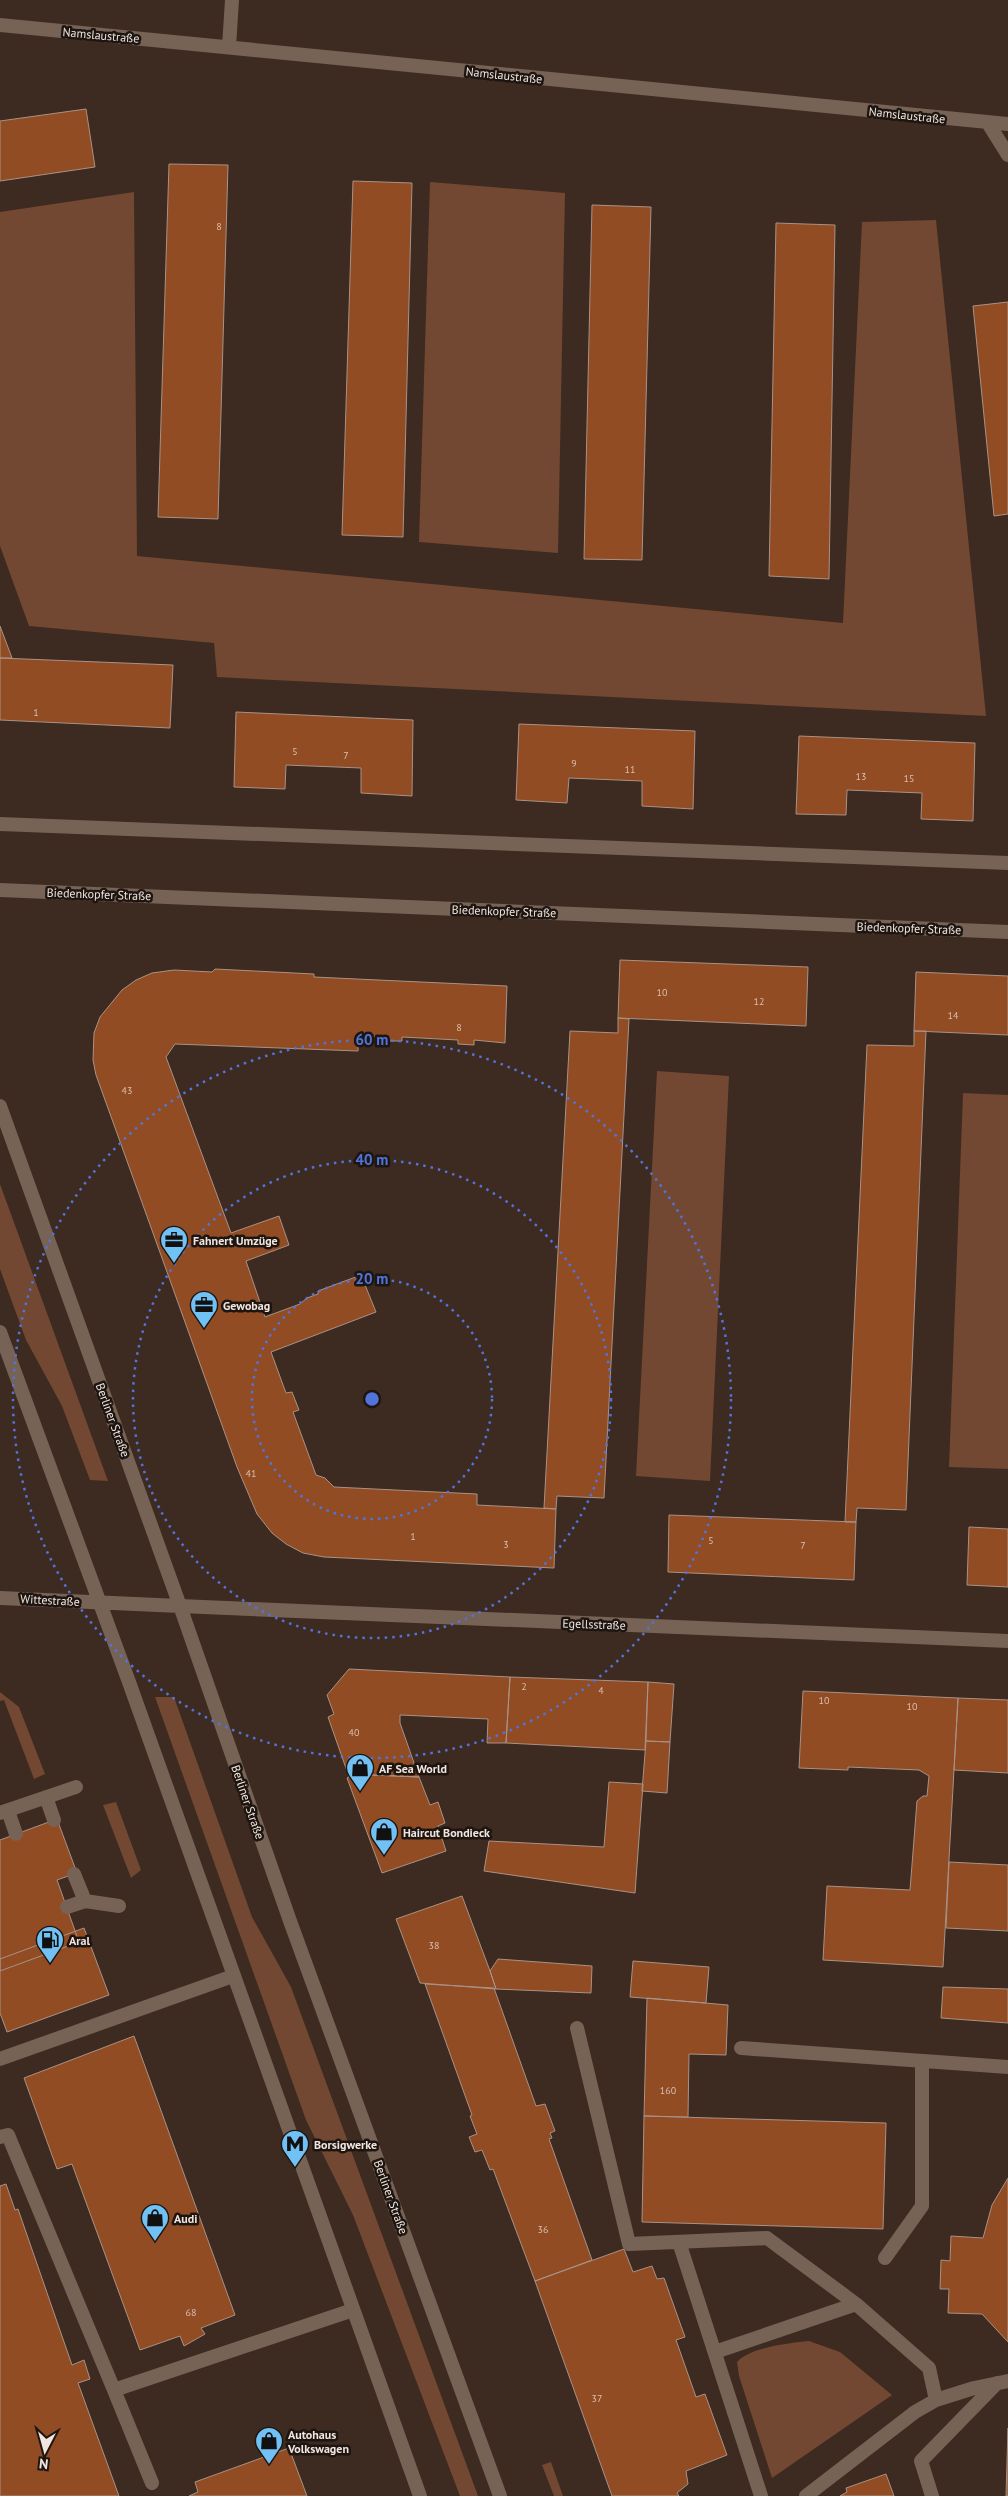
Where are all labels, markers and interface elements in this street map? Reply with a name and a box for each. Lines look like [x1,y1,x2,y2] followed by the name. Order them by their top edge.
[62,24,140,46] street label: Namslaustraße
[465,64,543,86] street label: Namslaustraße
[868,104,946,126] street label: Namslaustraße
[216,220,222,233] house number: 8
[33,706,39,719] house number: 1
[292,745,298,758] house number: 5
[343,749,349,762] house number: 7
[571,757,577,770] house number: 9
[625,763,635,776] house number: 11
[856,770,866,783] house number: 13
[904,772,914,785] house number: 15
[46,885,152,903] street label: Biedenkopfer Straße
[451,902,557,920] street label: Biedenkopfer Straße
[856,919,962,937] street label: Biedenkopfer Straße
[657,986,668,999] house number: 10
[754,995,764,1008] house number: 12
[948,1009,959,1022] house number: 14
[456,1021,462,1034] house number: 8
[356,1030,388,1049] text: 60 m
[122,1084,132,1097] house number: 43
[356,1150,388,1169] text: 40 m
[159,1225,189,1264] office icon: Fahnert Umzüge
[193,1233,278,1248] place label: Fahnert Umzüge
[356,1269,388,1288] text: 20 m
[189,1290,219,1329] office icon: Gewobag
[223,1298,270,1313] place label: Gewobag
[93,1381,133,1459] street label: Berliner Straße
[363,1390,381,1408] centre of rings
[246,1467,256,1480] house number: 41
[410,1530,416,1543] house number: 1
[708,1534,714,1547] house number: 5
[503,1538,509,1551] house number: 3
[800,1539,806,1552] house number: 7
[20,1591,80,1609] street label: Wittestraße
[562,1615,626,1633] street label: Egellsstraße
[521,1680,527,1693] house number: 2
[598,1684,604,1697] house number: 4
[819,1694,830,1707] house number: 10
[907,1700,918,1713] house number: 10
[349,1726,360,1739] house number: 40
[345,1753,375,1792] shop icon: AF Sea World
[379,1761,447,1776] place label: AF Sea World
[228,1763,268,1841] street label: Berliner Straße
[369,1817,399,1856] shop icon: Haircut Bondieck
[403,1825,490,1840] place label: Haircut Bondieck
[35,1925,65,1964] fuel station icon: Aral
[69,1933,90,1948] place label: Aral
[429,1939,439,1952] house number: 38
[660,2084,677,2097] house number: 160
[280,2129,310,2168] metro station icon: Borsigwerke
[314,2137,377,2152] place label: Borsigwerke
[371,2158,411,2236] street label: Berliner Straße
[140,2203,170,2242] shop icon: Audi
[174,2211,197,2226] place label: Audi
[538,2223,548,2236] house number: 36
[186,2306,196,2319] house number: 68
[592,2392,602,2405] house number: 37
[20,2426,70,2476] north arrow
[254,2426,284,2465] shop icon: Autohaus Volkswagen
[287,2427,349,2456] place label: Autohaus Volkswagen
[38,2454,49,2473] text: N

